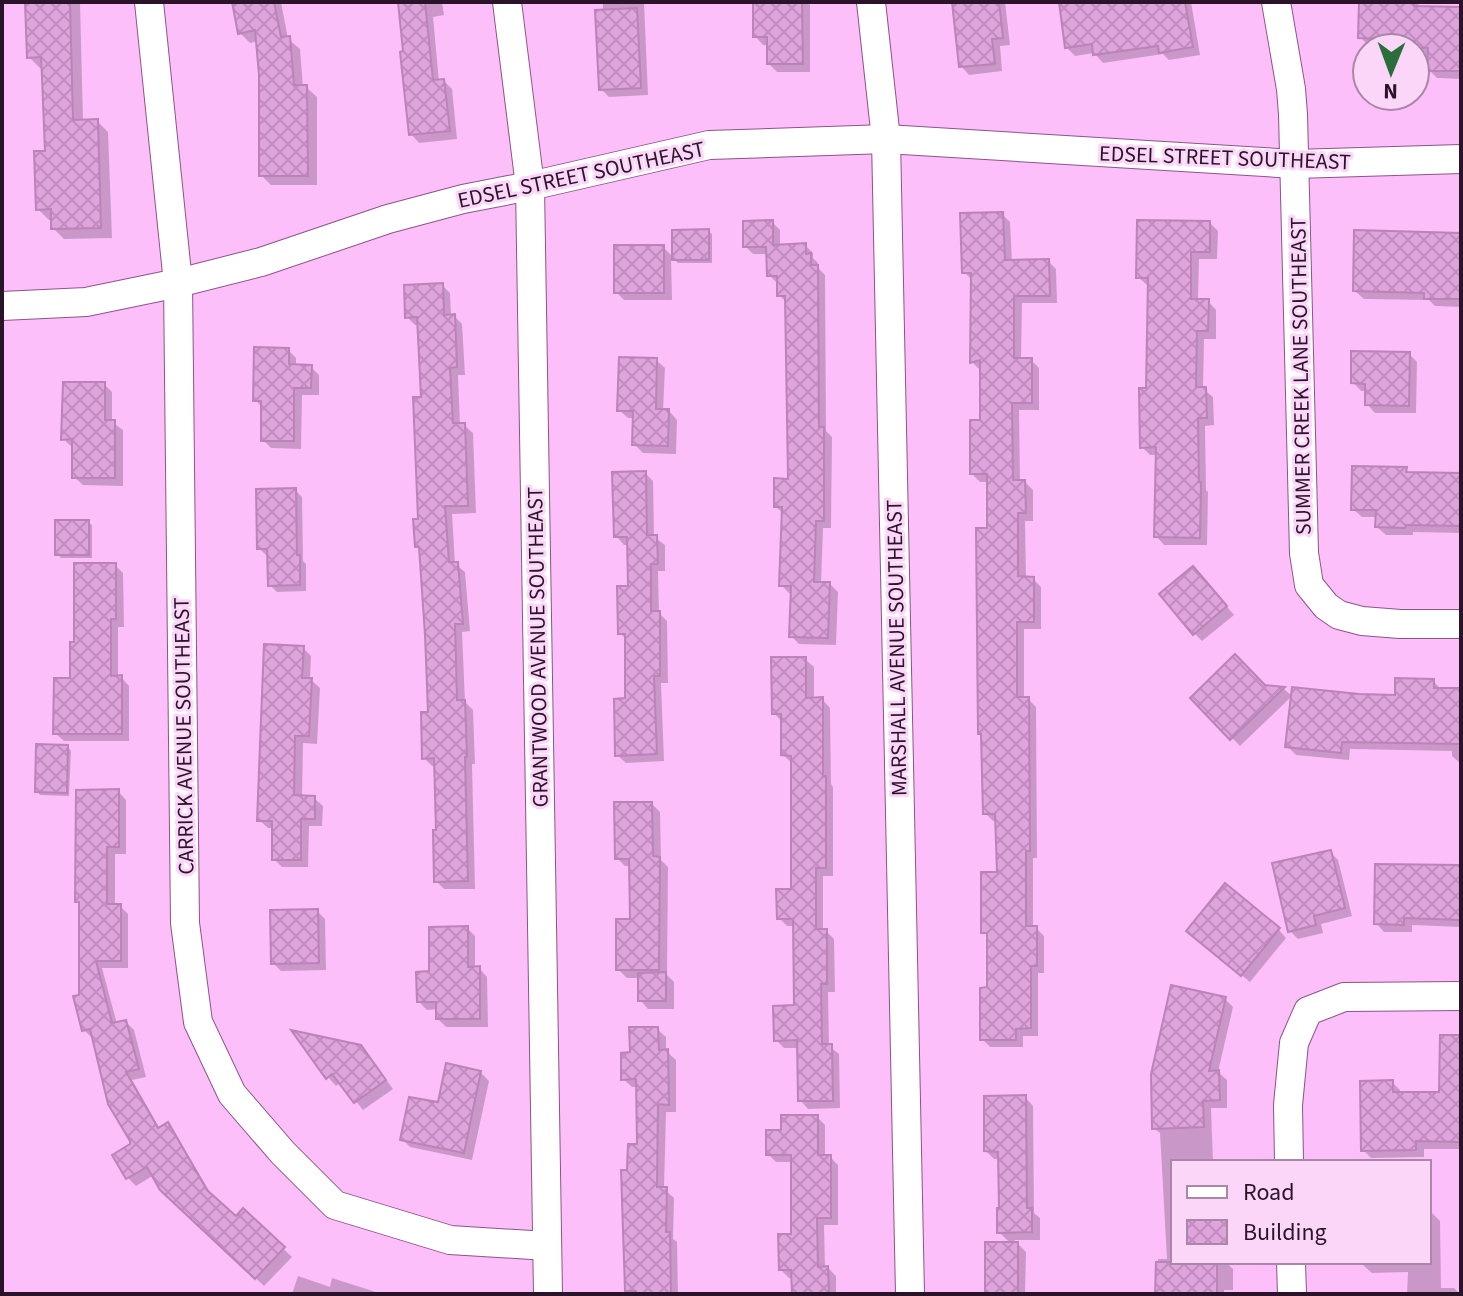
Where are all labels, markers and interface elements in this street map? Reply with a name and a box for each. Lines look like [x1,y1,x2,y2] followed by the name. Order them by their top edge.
[1351,32,1431,112] north arrow
[1383,75,1398,107] text: N
[455,133,708,217] street label: EDSEL STREET SOUTHEAST
[1099,138,1352,178] street label: EDSEL STREET SOUTHEAST
[1282,216,1320,535] street label: SUMMER CREEK LANE SOUTHEAST
[519,486,557,808] street label: GRANTWOOD AVENUE SOUTHEAST
[878,499,916,796] street label: MARSHALL AVENUE SOUTHEAST
[166,597,202,875] street label: CARRICK AVENUE SOUTHEAST
[1171,1160,1431,1264] legend
[1243,1175,1295,1210] text: Road
[1243,1215,1327,1250] text: Building

